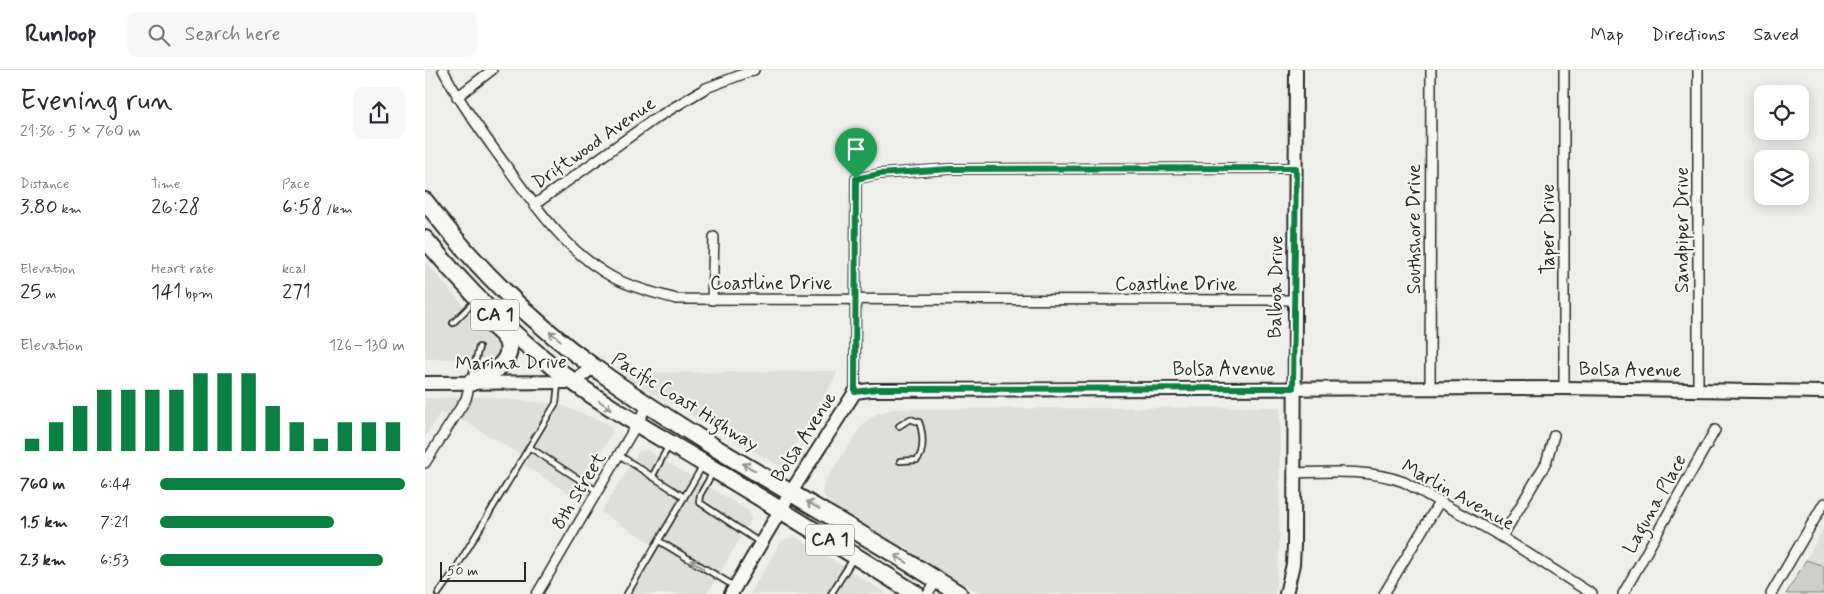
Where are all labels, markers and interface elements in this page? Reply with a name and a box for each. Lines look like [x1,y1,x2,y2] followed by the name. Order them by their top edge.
[127,12,477,57] search box
[25,19,97,50] text: Runloop
[145,21,173,49] icon: search
[185,22,280,47] text: Search here
[1591,23,1624,47] text: Map
[1652,23,1726,47] text: Directions
[1754,23,1799,47] text: Saved
[20,83,173,120] text: Evening run
[1754,85,1809,205] map controls
[1754,85,1809,140] button: locate
[353,87,405,139] button: share
[527,91,661,195] street label: Driftwood Avenue
[20,121,141,142] text: 21:36 · 5 × 760 m
[835,128,877,179] pin
[842,135,870,163] icon: arrive
[1754,150,1809,205] button: layers
[1402,164,1427,294] street label: Southshore Drive
[1670,167,1695,293] street label: Sandpiper Drive
[20,175,69,193] text: Distance
[151,175,180,193] text: Time
[282,175,310,193] text: Pace
[1536,184,1561,274] street label: Taper Drive
[20,193,58,221] text: 3.80
[151,193,200,221] text: 26:28
[282,193,322,221] text: 6:58
[58,200,82,218] text: km
[322,200,353,218] text: /km
[1263,235,1289,339] street label: Balboa Drive
[20,260,75,278] text: Elevation
[151,260,214,278] text: Heart rate
[282,260,306,278] text: kcal
[710,271,832,296] street label: Coastline Drive
[1115,272,1237,297] street label: Coastline Drive
[20,278,41,306] text: 25
[151,278,181,306] text: 141
[282,278,311,306] text: 271
[41,285,56,303] text: m
[181,285,213,303] text: bpm
[471,300,519,330] road number: CA 1
[549,331,562,342] one-way arrow
[20,335,83,356] text: Elevation
[329,335,405,356] text: 126–130 m
[605,347,763,460] street label: Pacific Coast Highway
[455,350,567,376] street label: Marina Drive
[1172,357,1276,382] street label: Bolsa Avenue
[1578,357,1682,383] street label: Bolsa Avenue
[765,387,843,487] street label: Bolsa Avenue
[597,400,611,410] one-way arrow
[546,448,612,534] street label: 8th Street
[1617,450,1695,560] street label: Laguna Place
[1397,454,1519,536] street label: Marlin Avenue
[743,461,757,471] one-way arrow
[20,474,65,495] text: 760 m
[100,474,132,495] text: 6:44
[807,500,821,510] one-way arrow
[20,512,68,533] text: 1.5 km
[100,512,129,533] text: 7:21
[806,524,854,556] road number: CA 1
[20,550,66,571] text: 2.3 km
[100,550,129,571] text: 6:53
[895,553,909,563] one-way arrow
[691,558,705,568] one-way arrow
[440,559,526,582] scale bar
[447,562,478,580] text: 50 m

